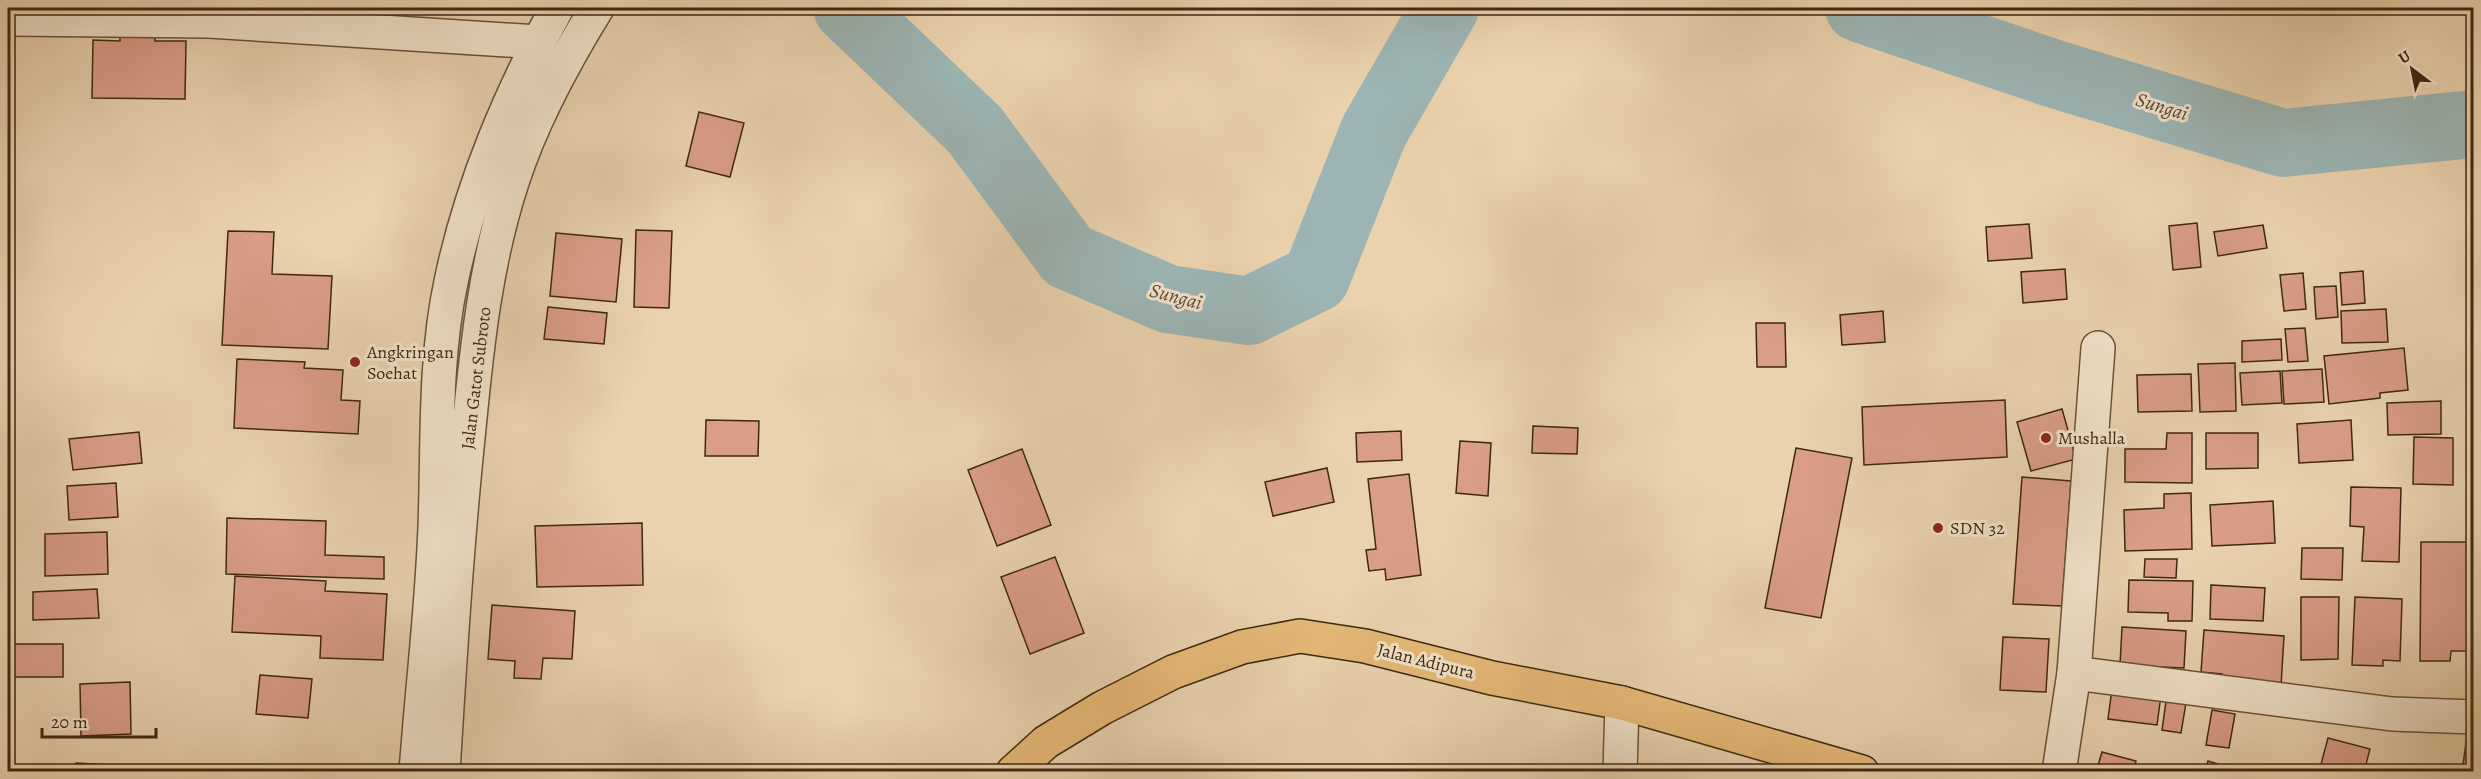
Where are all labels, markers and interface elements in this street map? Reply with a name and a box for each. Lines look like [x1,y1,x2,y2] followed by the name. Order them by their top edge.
[2382,39,2442,99] north arrow
[2394,45,2415,69] text: U
[2132,86,2191,127] water label: Sungai
[1147,277,1205,316] water label: Sungai
[455,305,497,451] street label: Jalan Gatot Subroto
[366,340,454,385] place label: Angkringan Soehat
[348,355,362,369] marker: Angkringan Soehat
[2058,426,2126,450] place label: Mushalla
[2039,431,2053,445] marker: Mushalla
[1950,516,2005,540] place label: SDN 32
[1931,521,1945,535] marker: SDN 32
[1375,637,1478,685] street label: Jalan Adipura
[42,701,156,739] scale bar
[51,710,88,734] text: 20 m

